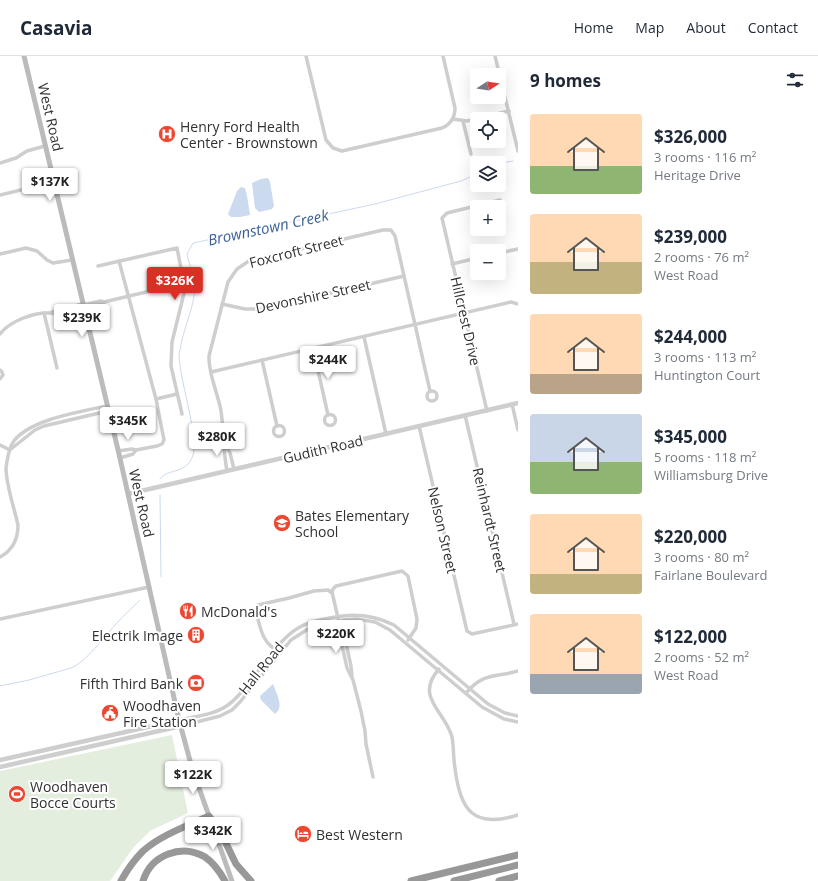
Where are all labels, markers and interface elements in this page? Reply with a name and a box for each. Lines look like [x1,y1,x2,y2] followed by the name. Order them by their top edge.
[20,15,93,41] text: Casavia
[574,18,613,37] text: Home
[635,18,664,37] text: Map
[686,18,726,37] text: About
[748,18,798,37] text: Contact
[470,68,506,104] north arrow
[470,68,506,280] map controls
[530,69,601,92] text: 9 homes
[784,69,806,91] icon: filters
[34,81,68,153] street label: West Road
[470,112,506,148] button: locate
[180,117,318,152] place label: Henry Ford Health Center - Brownstown
[157,124,177,144] hospital icon: Henry Ford Health Center - Brownstown
[654,125,727,148] text: $326,000
[562,130,610,178] icon: home
[654,148,756,166] text: 3 rooms · 116 m²
[470,156,506,192] button: layers
[654,166,741,184] text: Heritage Drive
[22,168,78,202] pin: $137K
[31,172,69,190] text: $137K
[470,200,506,236] button: +
[206,204,331,250] water label: Brownstown Creek
[654,225,727,248] text: $239,000
[247,230,345,272] street label: Foxcroft Street
[562,230,610,278] icon: home
[470,244,506,280] button: −
[654,248,749,266] text: 2 rooms · 76 m²
[654,266,719,284] text: West Road
[147,267,203,301] pin: $326K
[156,271,194,289] text: $326K
[254,275,372,317] street label: Devonshire Street
[447,275,485,367] street label: Hillcrest Drive
[54,304,110,338] pin: $239K
[63,308,101,326] text: $239K
[654,325,727,348] text: $244,000
[562,330,610,378] icon: home
[300,346,356,380] pin: $244K
[654,348,756,366] text: 3 rooms · 113 m²
[309,350,347,368] text: $244K
[654,366,760,384] text: Huntington Court
[100,407,156,441] pin: $345K
[109,411,147,429] text: $345K
[189,423,245,457] pin: $280K
[654,425,727,448] text: $345,000
[198,427,236,445] text: $280K
[562,430,610,478] icon: home
[281,431,365,467] street label: Gudith Road
[654,448,756,466] text: 5 rooms · 118 m²
[469,466,511,574] street label: Reinhardt Street
[654,466,768,484] text: Williamsburg Drive
[125,467,159,539] street label: West Road
[424,485,462,575] street label: Nelson Street
[295,506,410,541] place label: Bates Elementary School
[272,513,292,533] school or university icon: Bates Elementary School
[654,525,727,548] text: $220,000
[562,530,610,578] icon: home
[654,548,749,566] text: 3 rooms · 80 m²
[654,566,767,584] text: Fairlane Boulevard
[178,601,198,621] restaurant icon: McDonald's
[201,602,277,621] place label: McDonald's
[308,620,364,654] pin: $220K
[317,624,355,642] text: $220K
[186,625,206,645] building icon: Electrik Image
[654,625,727,648] text: $122,000
[92,626,183,645] place label: Electrik Image
[562,630,610,678] icon: home
[234,638,288,698] street label: Hall Road
[654,648,749,666] text: 2 rooms · 52 m²
[654,666,719,684] text: West Road
[186,673,206,693] bank icon: Fifth Third Bank
[80,674,184,693] place label: Fifth Third Bank
[123,696,201,731] place label: Woodhaven Fire Station
[100,703,120,723] public building icon: Woodhaven Fire Station
[165,761,221,795] pin: $122K
[174,765,212,783] text: $122K
[30,777,116,812] place label: Woodhaven Bocce Courts
[7,784,27,804] sports icon: Woodhaven Bocce Courts
[185,817,241,851] pin: $342K
[194,821,232,839] text: $342K
[293,824,313,844] hotel icon: Best Western
[316,825,403,844] place label: Best Western

